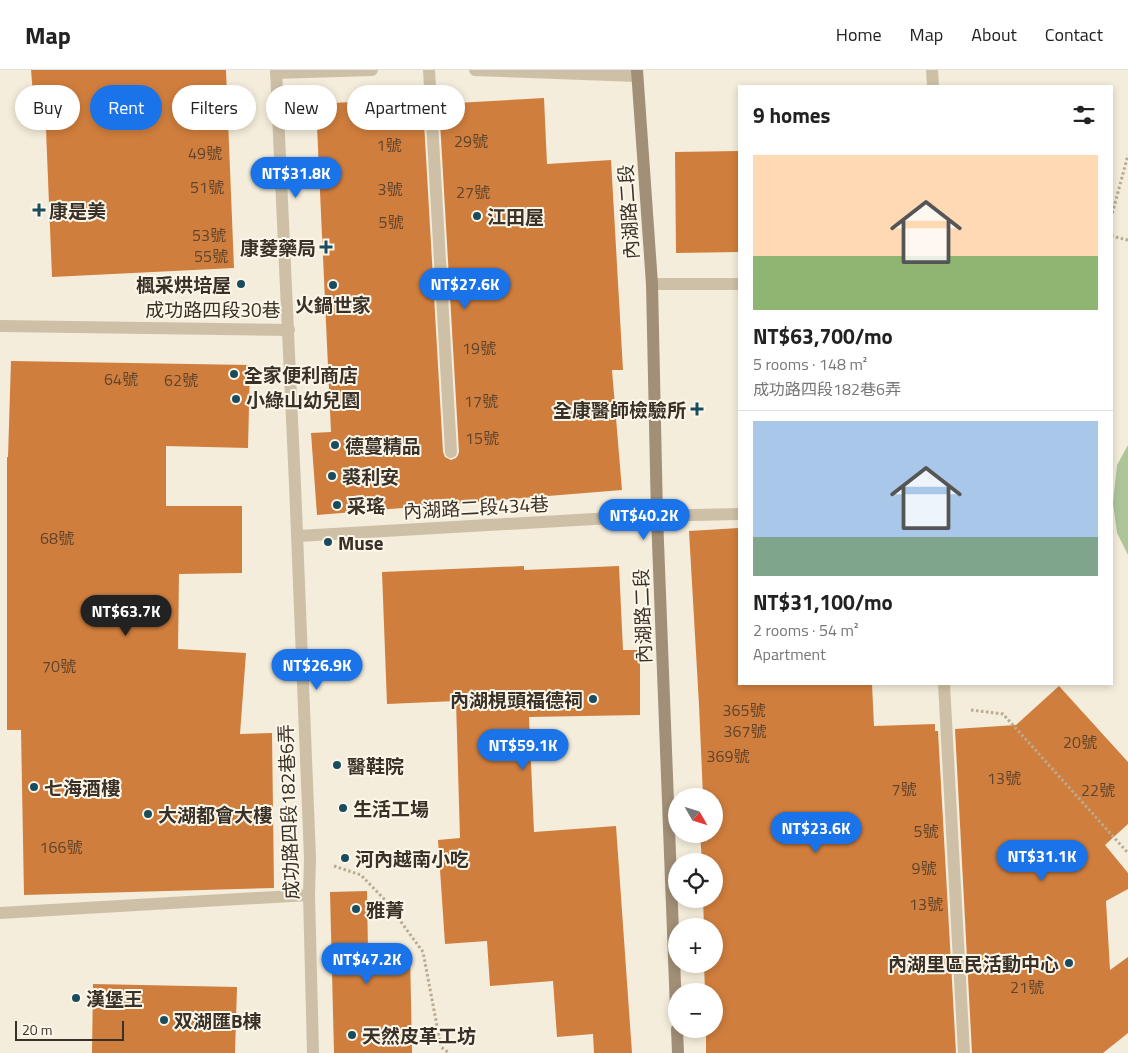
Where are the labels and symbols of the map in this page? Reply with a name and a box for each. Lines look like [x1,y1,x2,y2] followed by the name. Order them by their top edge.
[454,129,488,153] house number: 29號
[377,133,401,157] house number: 1號
[188,141,222,165] house number: 49號
[244,156,348,199] pin: NT$31.8K
[610,164,646,260] street label: 內湖路二段
[190,175,224,199] house number: 51號
[378,177,402,201] house number: 3號
[456,180,490,204] house number: 27號
[49,196,106,225] place label: 康是美
[487,202,544,231] place label: 江田屋
[33,204,45,216] marker: 康是美
[379,210,403,234] house number: 5號
[471,210,483,222] marker: 江田屋
[192,223,226,247] house number: 53號
[240,233,316,262] place label: 康菱藥局
[320,241,332,253] marker: 康菱藥局
[194,244,228,268] house number: 55號
[413,268,517,310] pin: NT$27.6K
[136,270,231,299] place label: 楓采烘培屋
[235,278,247,290] marker: 楓采烘培屋
[327,279,339,291] marker: 火鍋世家
[295,290,371,319] place label: 火鍋世家
[145,295,281,324] street label: 成功路四段30巷
[462,336,496,360] house number: 19號
[244,360,358,389] place label: 全家便利商店
[104,367,138,391] house number: 64號
[164,368,198,392] house number: 62號
[228,368,240,380] marker: 全家便利商店
[246,385,360,414] place label: 小綠山幼兒園
[464,389,498,413] house number: 17號
[230,393,242,405] marker: 小綠山幼兒園
[553,395,686,424] place label: 全康醫師檢驗所
[690,402,704,416] marker: 全康醫師檢驗所
[465,426,499,450] house number: 15號
[345,431,421,460] place label: 德蔓精品
[329,439,341,451] marker: 德蔓精品
[342,462,399,491] place label: 裘利安
[326,470,338,482] marker: 裘利安
[402,489,550,525] street label: 內湖路二段434巷
[347,491,385,520] place label: 采瑤
[592,498,696,541] pin: NT$40.2K
[331,499,343,511] marker: 采瑤
[40,526,74,550] house number: 68號
[338,528,384,557] place label: Muse
[322,536,334,548] marker: Muse
[626,568,658,664] street label: 內湖路二段
[74,594,178,637] pin: NT$63.7K
[265,648,369,691] pin: NT$26.9K
[42,654,76,678] house number: 70號
[450,685,583,714] place label: 內湖梘頭福德祠
[587,693,599,705] marker: 內湖梘頭福德祠
[723,698,765,722] house number: 365號
[724,719,766,743] house number: 367號
[270,724,306,900] street label: 成功路四段182巷6弄
[471,728,575,771] pin: NT$59.1K
[1063,730,1097,754] house number: 20號
[707,744,749,768] house number: 369號
[347,751,404,780] place label: 醫鞋院
[331,759,343,771] marker: 醫鞋院
[987,766,1021,790] house number: 13號
[44,773,120,802] place label: 七海酒樓
[892,777,916,801] house number: 7號
[1081,778,1115,802] house number: 22號
[28,781,40,793] marker: 七海酒樓
[668,788,722,842] north arrow
[353,794,429,823] place label: 生活工場
[158,800,272,829] place label: 大湖都會大樓
[337,802,349,814] marker: 生活工場
[142,808,154,820] marker: 大湖都會大樓
[764,812,868,854] pin: NT$23.6K
[914,819,938,843] house number: 5號
[40,835,82,859] house number: 166號
[990,840,1094,882] pin: NT$31.1K
[355,844,469,873] place label: 河內越南小吃
[339,852,351,864] marker: 河內越南小吃
[912,856,936,880] house number: 9號
[909,892,943,916] house number: 13號
[366,895,404,924] place label: 雅菁
[350,903,362,915] marker: 雅菁
[315,942,419,985] pin: NT$47.2K
[888,949,1059,978] place label: 內湖里區民活動中心
[1063,957,1075,969] marker: 內湖里區民活動中心
[1010,975,1044,999] house number: 21號
[86,984,143,1013] place label: 漢堡王
[70,992,82,1004] marker: 漢堡王
[174,1006,262,1035] place label: 双湖匯B棟
[158,1014,170,1026] marker: 双湖匯B棟
[15,1018,124,1041] scale bar
[362,1021,476,1050] place label: 天然皮革工坊
[346,1029,358,1041] marker: 天然皮革工坊

